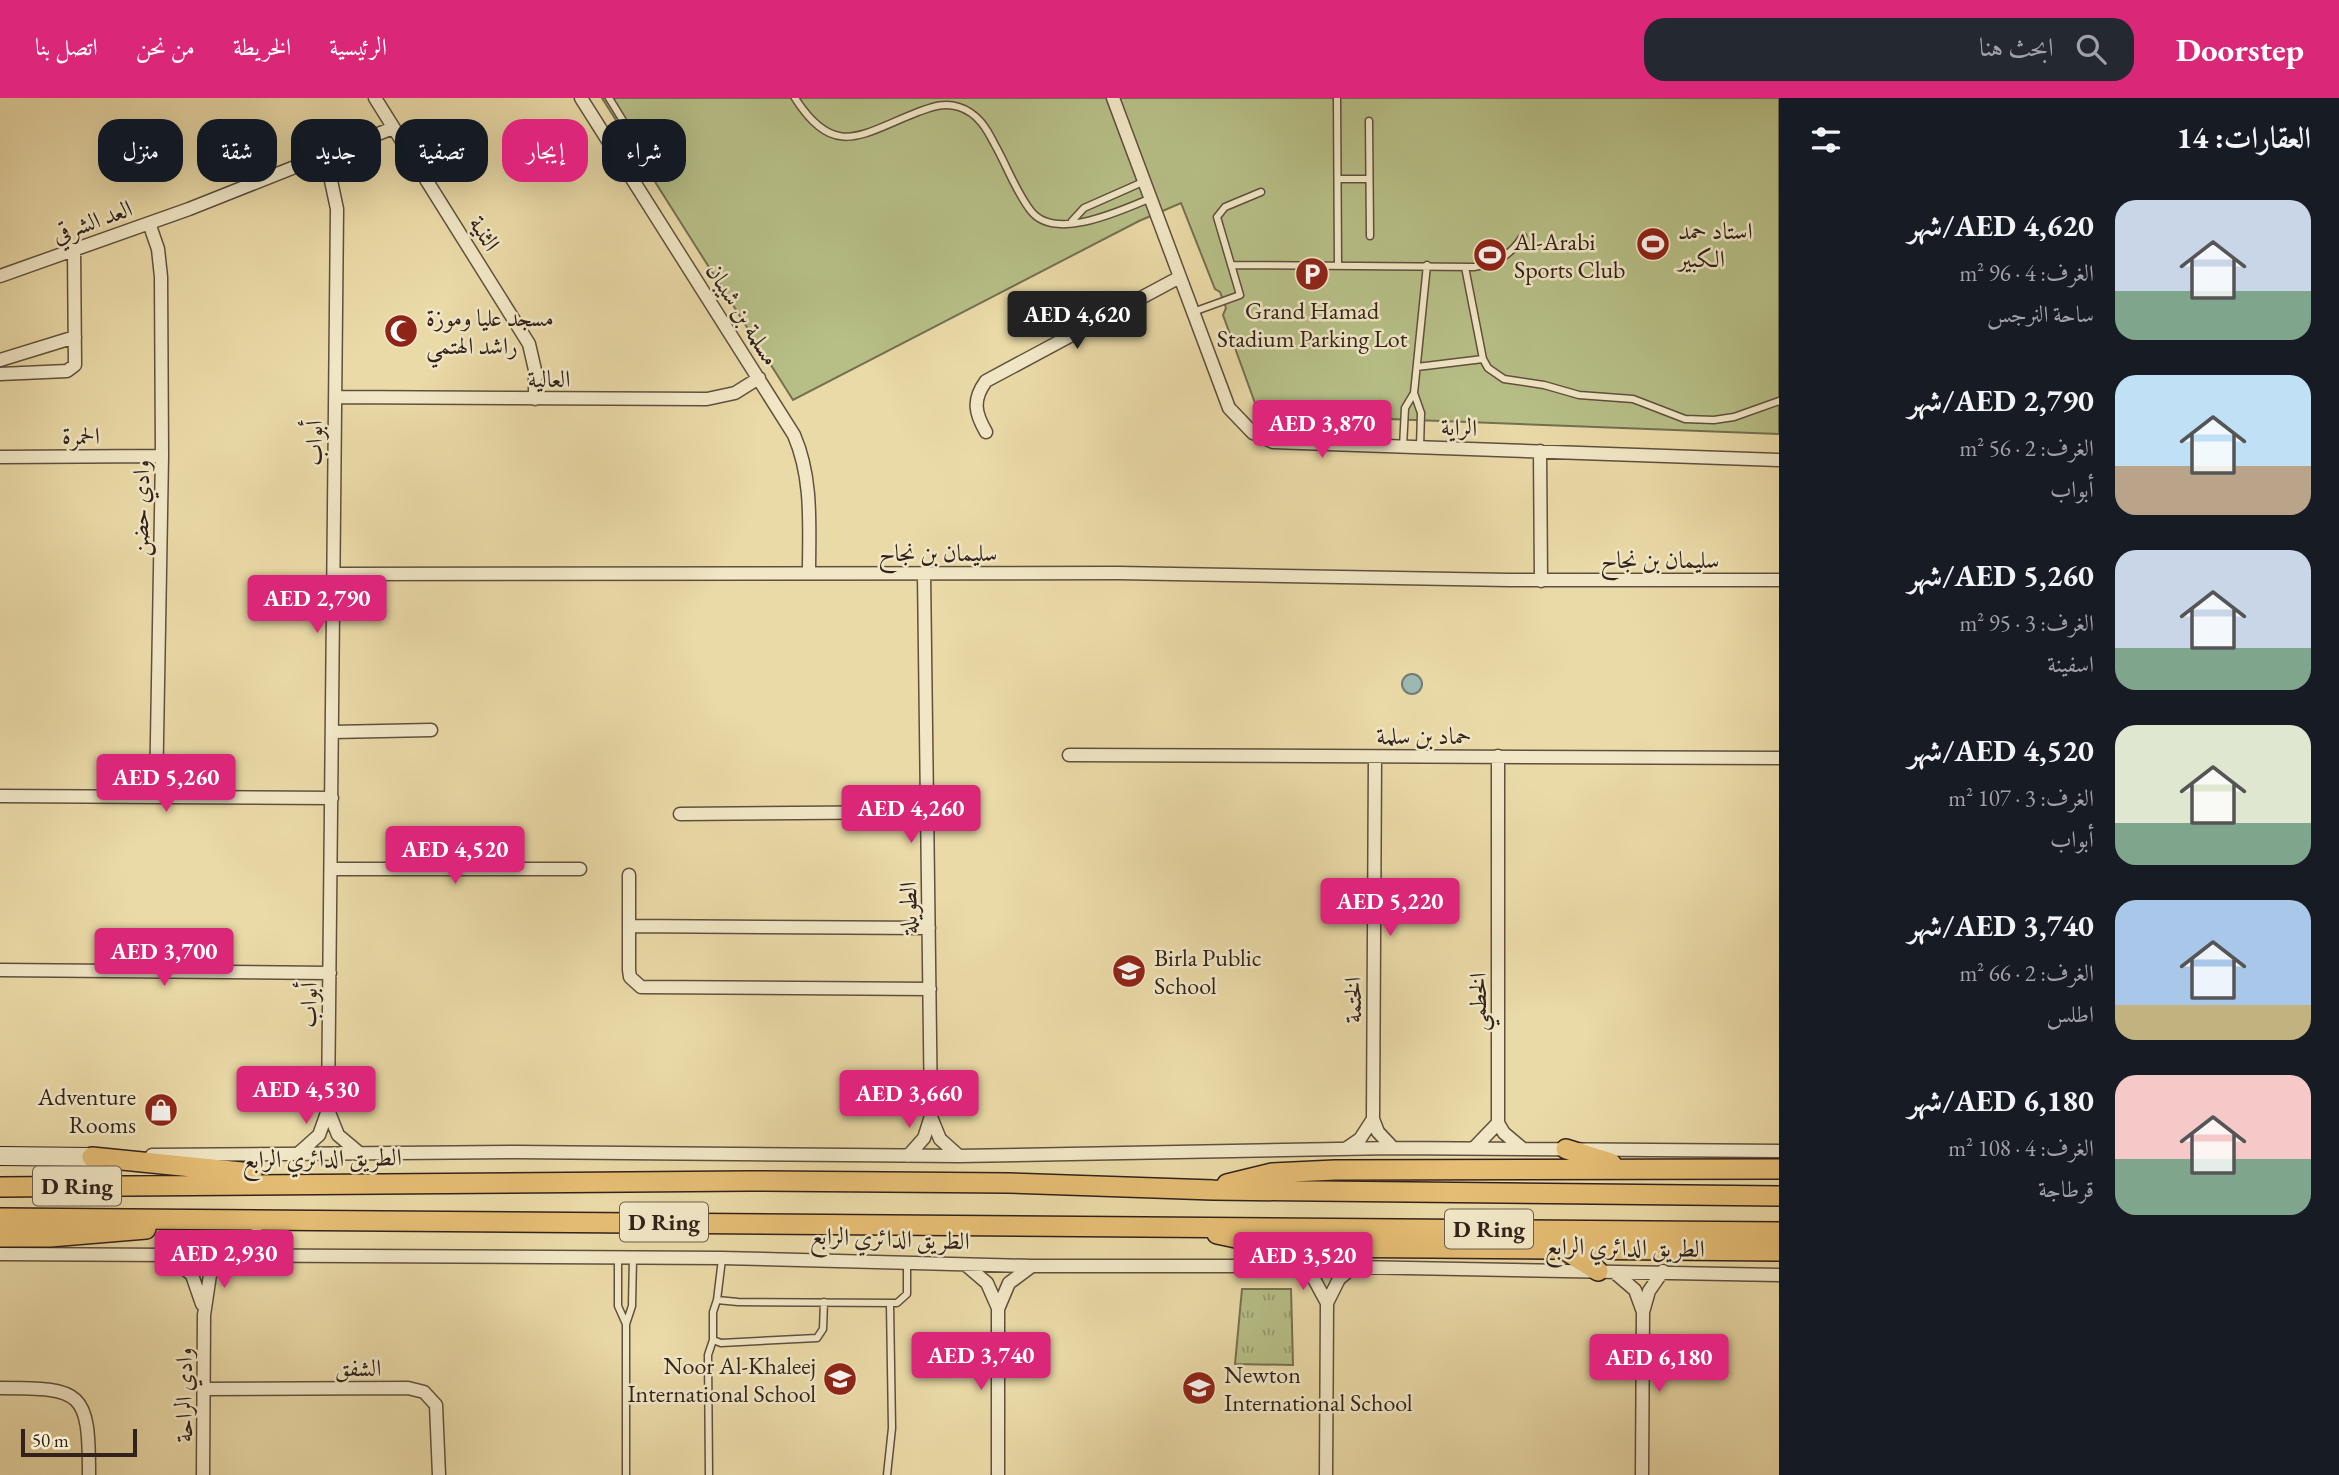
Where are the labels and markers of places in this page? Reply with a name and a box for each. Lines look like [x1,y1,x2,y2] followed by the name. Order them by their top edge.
[1675,215,1753,274] place label: استاد حمد الكبير
[1634,225,1672,263] sports icon: استاد حمد الكبير
[1513,226,1625,285] place label: Al-Arabi Sports Club
[1471,236,1509,274] sports icon: Al-Arabi Sports Club
[1293,255,1331,293] parking icon: Grand Hamad Stadium Parking Lot
[997,292,1157,351] pin: AED 4,620
[1217,295,1408,354] place label: Grand Hamad Stadium Parking Lot
[426,302,554,369] place label: مسجد عليا وموزة راشد الهتمي
[382,312,420,350] mosque icon: مسجد عليا وموزة راشد الهتمي
[1242,400,1402,460] pin: AED 3,870
[237,575,397,635] pin: AED 2,790
[86,754,246,814] pin: AED 5,260
[831,786,991,845] pin: AED 4,260
[375,826,535,886] pin: AED 4,520
[1310,878,1470,938] pin: AED 5,220
[84,928,244,988] pin: AED 3,700
[1154,942,1261,1001] place label: Birla Public School
[1110,952,1148,990] school or university icon: Birla Public School
[226,1066,386,1126] pin: AED 4,530
[829,1070,989,1130] pin: AED 3,660
[37,1081,136,1140] place label: Adventure Rooms
[142,1091,180,1129] shop icon: Adventure Rooms
[144,1230,304,1290] pin: AED 2,930
[1223,1232,1383,1292] pin: AED 3,520
[901,1332,1061,1392] pin: AED 3,740
[1579,1334,1739,1394] pin: AED 6,180
[627,1350,816,1409] place label: Noor Al-Khaleej International School
[1224,1359,1413,1418] place label: Newton International School
[821,1360,859,1398] school or university icon: Noor Al-Khaleej International School
[1180,1369,1218,1407] school or university icon: Newton International School

